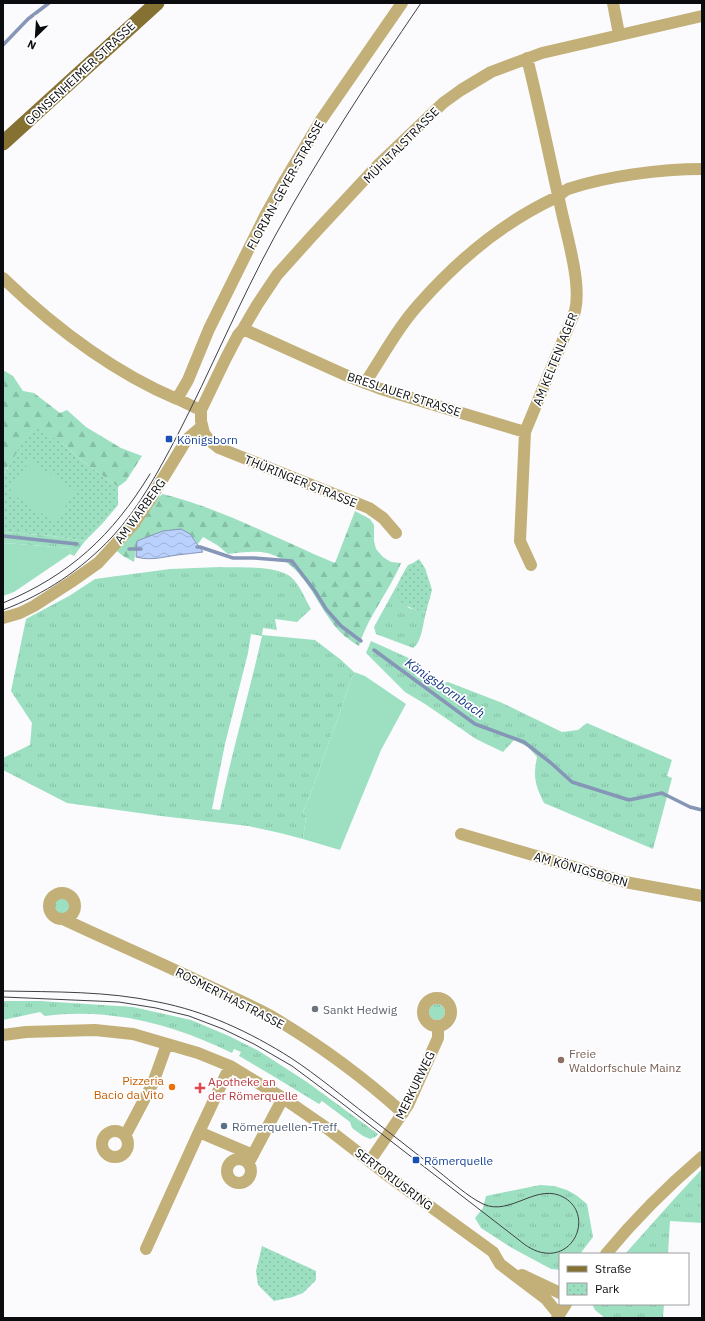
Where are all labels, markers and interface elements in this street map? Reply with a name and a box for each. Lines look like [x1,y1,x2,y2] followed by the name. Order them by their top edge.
[16,16,56,56] north arrow
[22,18,138,128] street label: GONSENHEIMER STRASSE
[360,104,442,186] street label: MÜHLTALSTRASSE
[243,118,327,252] street label: FLORIAN-GEYER-STRASSE
[529,310,581,408] street label: AM KELTENLAGER
[345,369,463,419] street label: BRESLAUER STRASSE
[177,432,238,447] place label: Königsborn
[164,434,174,444] marker: Königsborn
[242,452,360,510] street label: THÜRINGER STRASSE
[111,475,169,547] street label: AM WARBERG
[402,654,488,722] water label: Königsbornbach
[532,848,630,890] street label: AM KÖNIGSBORN
[173,964,287,1032] street label: ROSMERTHASTRASSE
[323,1002,398,1017] place label: Sankt Hedwig
[310,1004,320,1014] marker: Sankt Hedwig
[569,1046,681,1075] place label: Freie Waldorfschule Mainz
[392,1049,438,1121] street label: MERKURWEG
[556,1055,566,1065] marker: Freie Waldorfschule Mainz
[94,1073,165,1102] place label: Pizzeria Bacio da Vito
[208,1074,298,1103] place label: Apotheke an der Römerquelle
[167,1082,177,1092] marker: Pizzeria Bacio da Vito
[195,1083,205,1093] marker: Apotheke an der Römerquelle
[232,1119,337,1134] place label: Römerquellen-Treff
[219,1121,229,1131] marker: Römerquellen-Treff
[352,1145,436,1213] street label: SERTORIUSRING
[424,1153,493,1168] place label: Römerquelle
[411,1155,421,1165] marker: Römerquelle
[559,1253,689,1305] legend
[595,1261,632,1276] text: Straße
[595,1281,620,1296] text: Park

